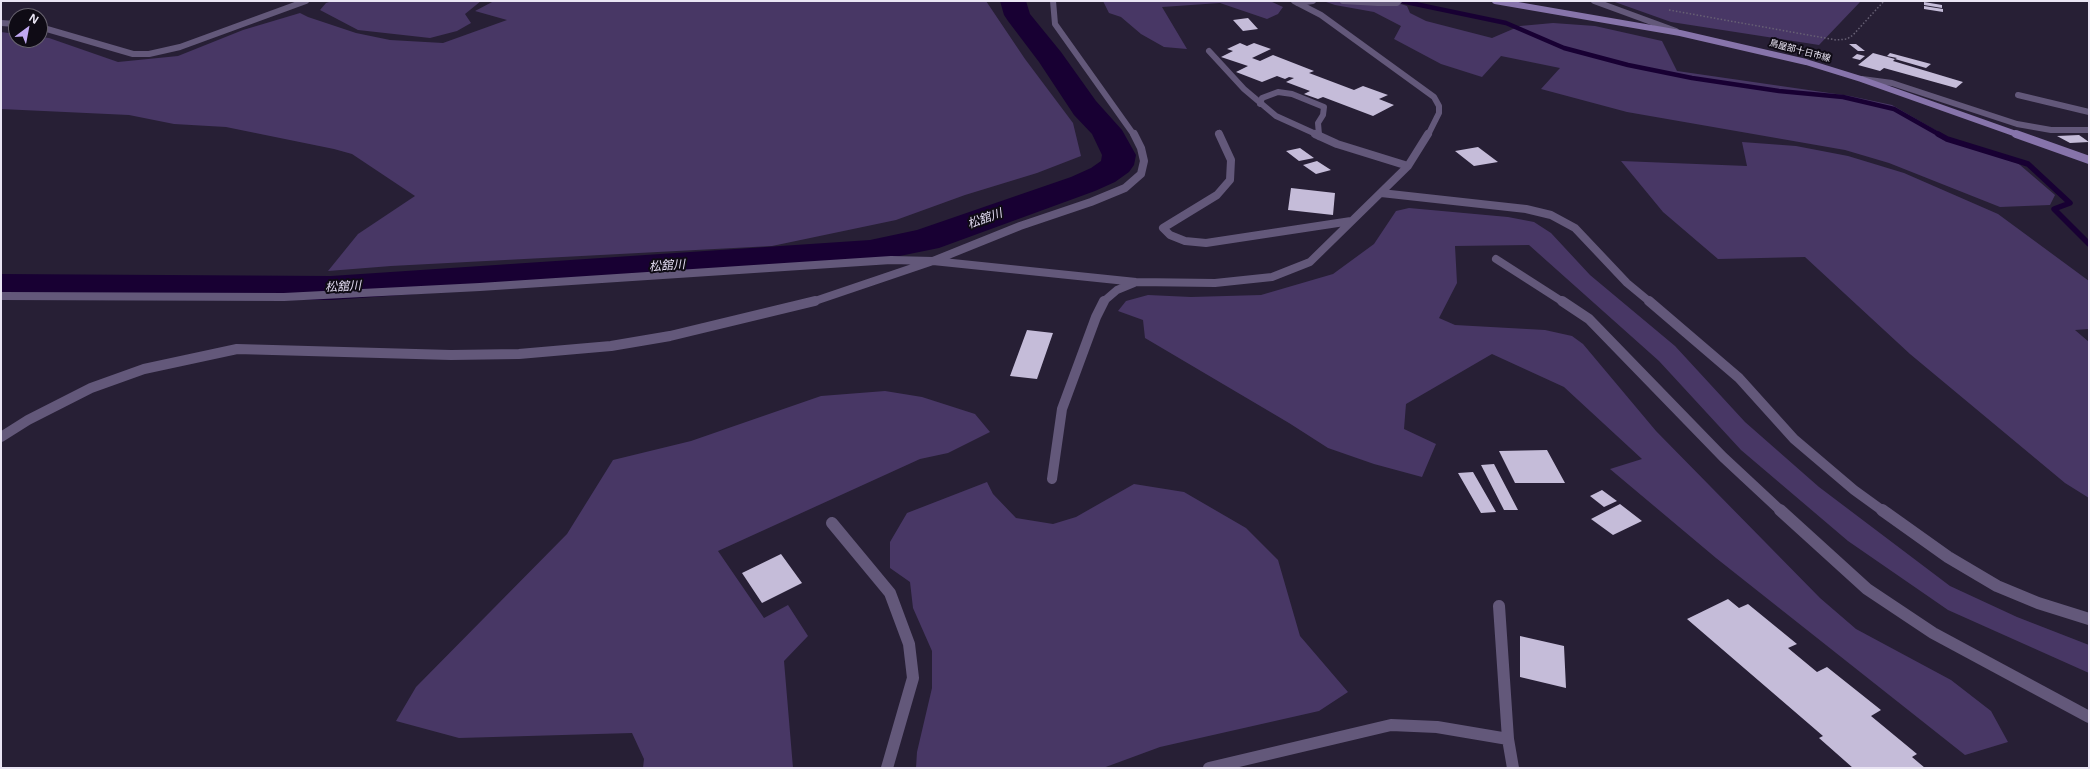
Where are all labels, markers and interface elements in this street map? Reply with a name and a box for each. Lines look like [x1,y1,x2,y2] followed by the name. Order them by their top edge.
[8,8,48,48] north arrow
[26,10,42,27] text: N
[1768,38,1832,64] street label: 鳥屋部十日市線
[966,206,1004,232] water label: 松舘川
[649,258,685,274] water label: 松舘川
[325,279,361,295] water label: 松舘川

